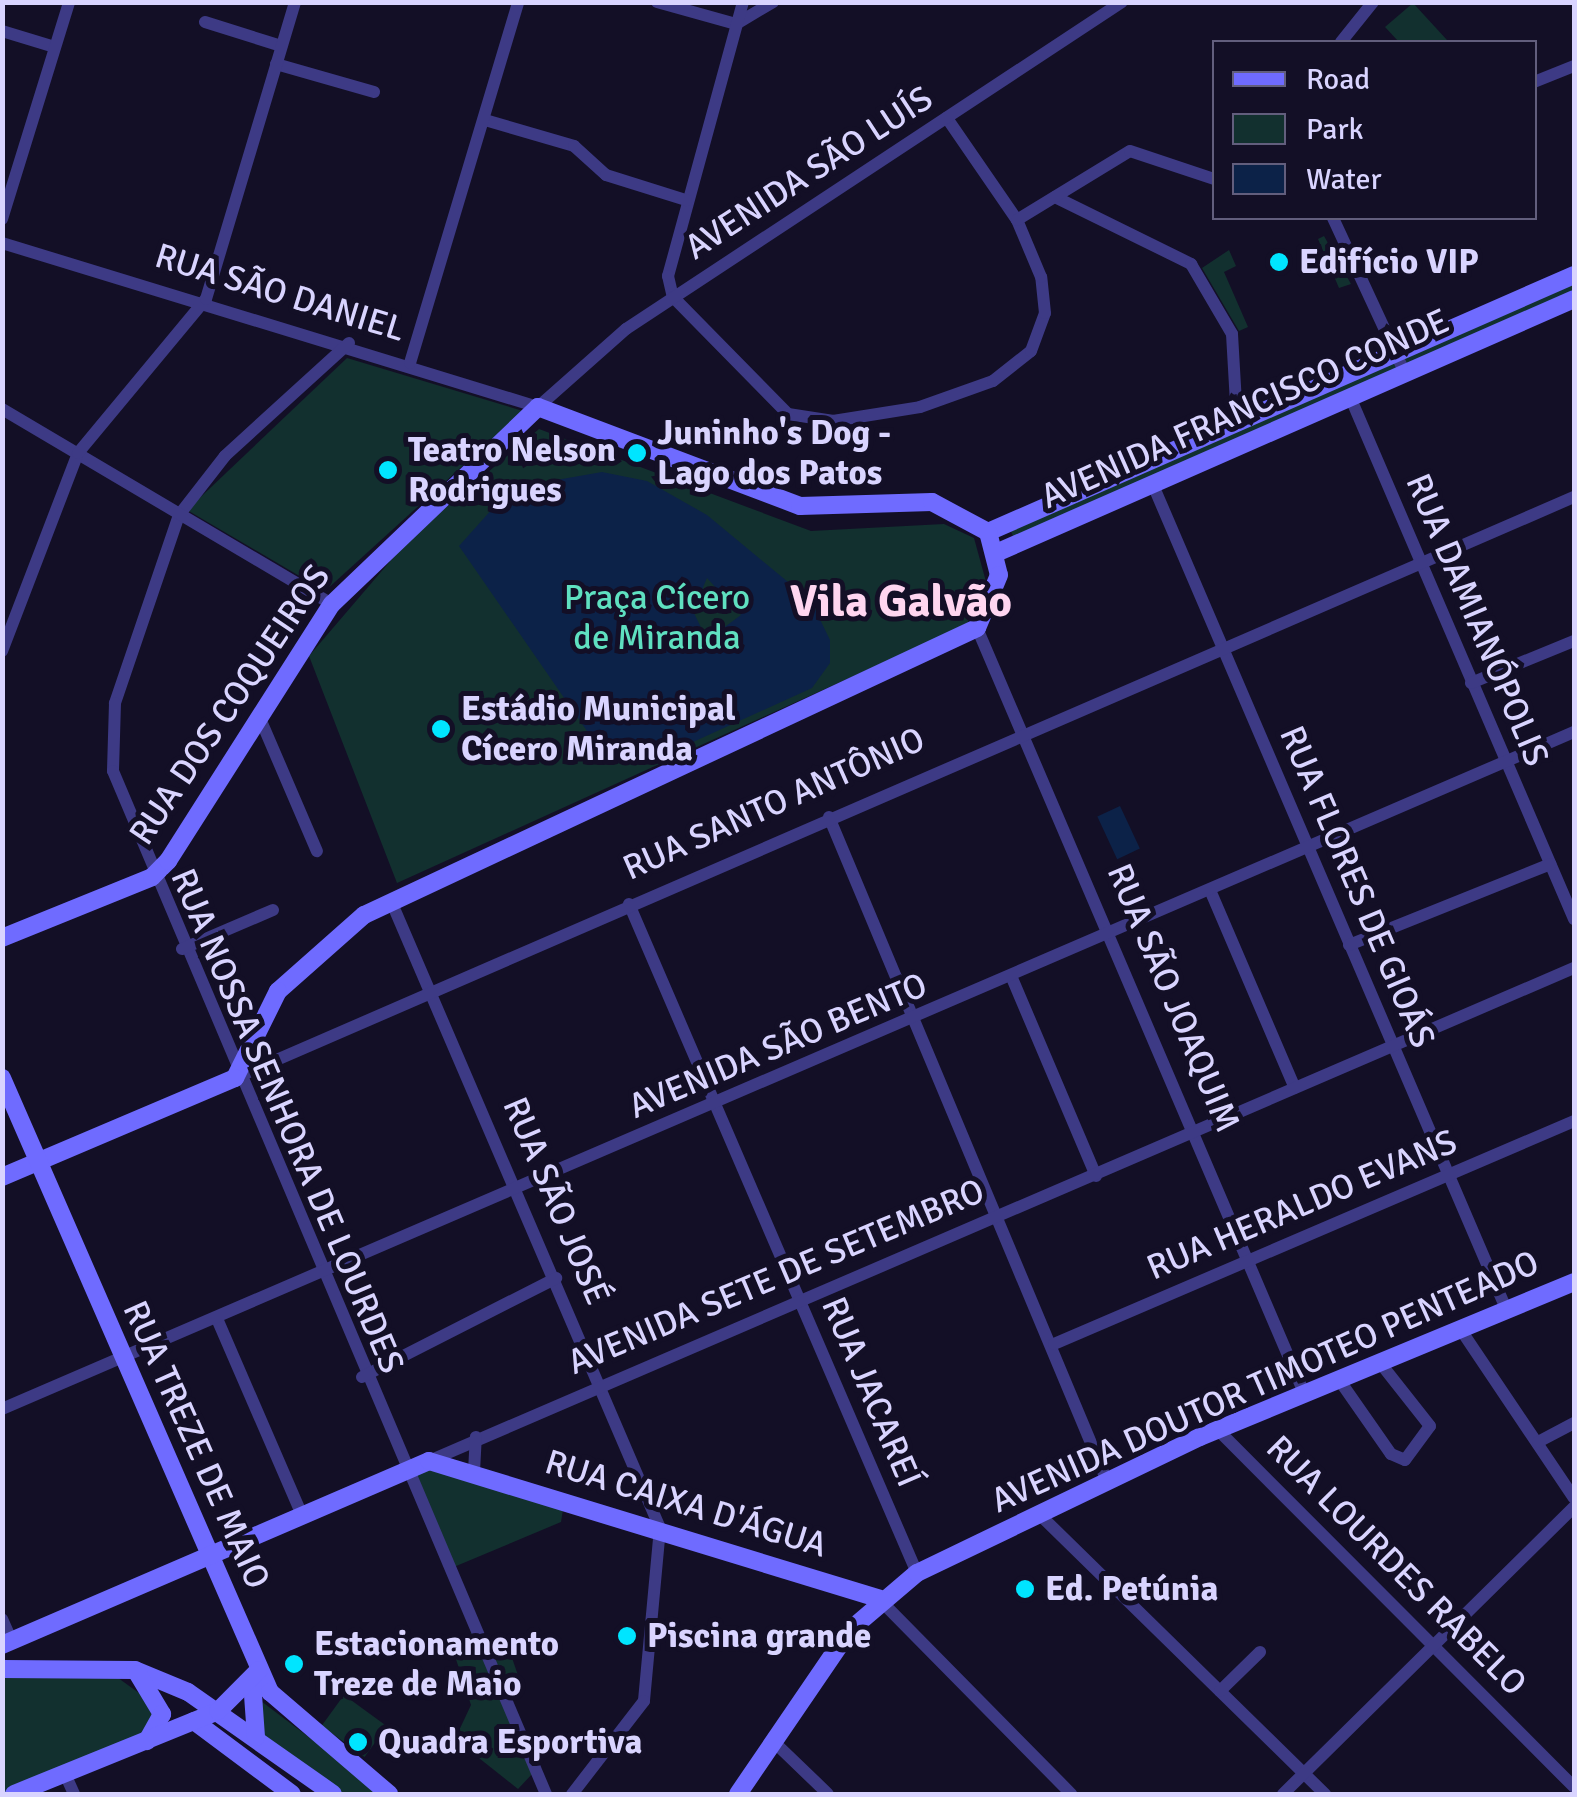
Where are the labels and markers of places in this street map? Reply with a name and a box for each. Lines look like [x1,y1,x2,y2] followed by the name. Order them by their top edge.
[1299,241,1479,283] place label: Edifício VIP
[1268,251,1290,273] marker: Edifício VIP
[657,412,891,494] place label: Juninho's Dog - Lago dos Patos
[408,429,616,511] place label: Teatro Nelson Rodrigues
[626,442,648,464] marker: Juninho's Dog - Lago dos Patos
[377,459,399,481] marker: Teatro Nelson Rodrigues
[461,688,736,770] place label: Estádio Municipal Cícero Miranda
[430,718,452,740] marker: Estádio Municipal Cícero Miranda
[1045,1568,1218,1610] place label: Ed. Petúnia
[1014,1578,1036,1600] marker: Ed. Petúnia
[647,1615,871,1657] place label: Piscina grande
[314,1623,559,1705] place label: Estacionamento Treze de Maio
[616,1625,638,1647] marker: Piscina grande
[283,1653,305,1675] marker: Estacionamento Treze de Maio
[378,1721,642,1763] place label: Quadra Esportiva
[347,1731,369,1753] marker: Quadra Esportiva

